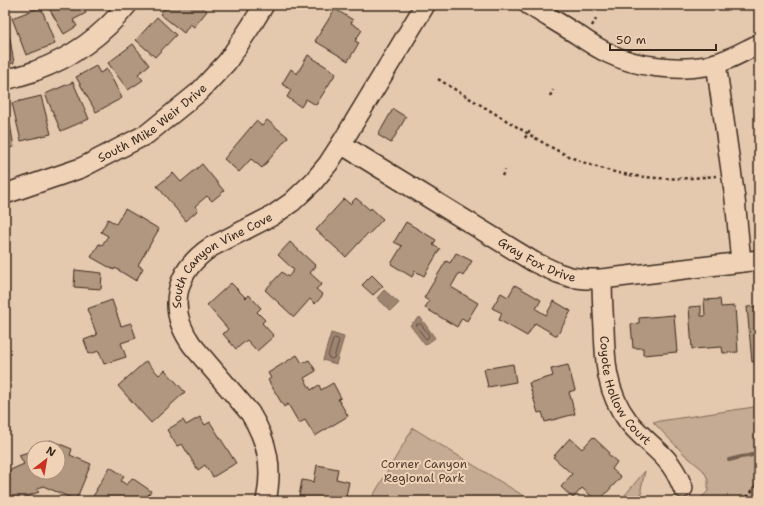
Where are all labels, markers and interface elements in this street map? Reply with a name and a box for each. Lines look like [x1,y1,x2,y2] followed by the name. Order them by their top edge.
[610,26,716,52] scale bar
[616,32,646,48] text: 50 m
[95,80,211,166] street label: South Mike Weir Drive
[169,209,275,309] street label: South Canyon Vine Cove
[495,234,577,286] street label: Gray Fox Drive
[596,336,655,449] street label: Coyote Hollow Court
[26,440,66,480] north arrow
[43,443,59,461] text: N
[381,456,467,486] park label: Corner Canyon Regional Park

